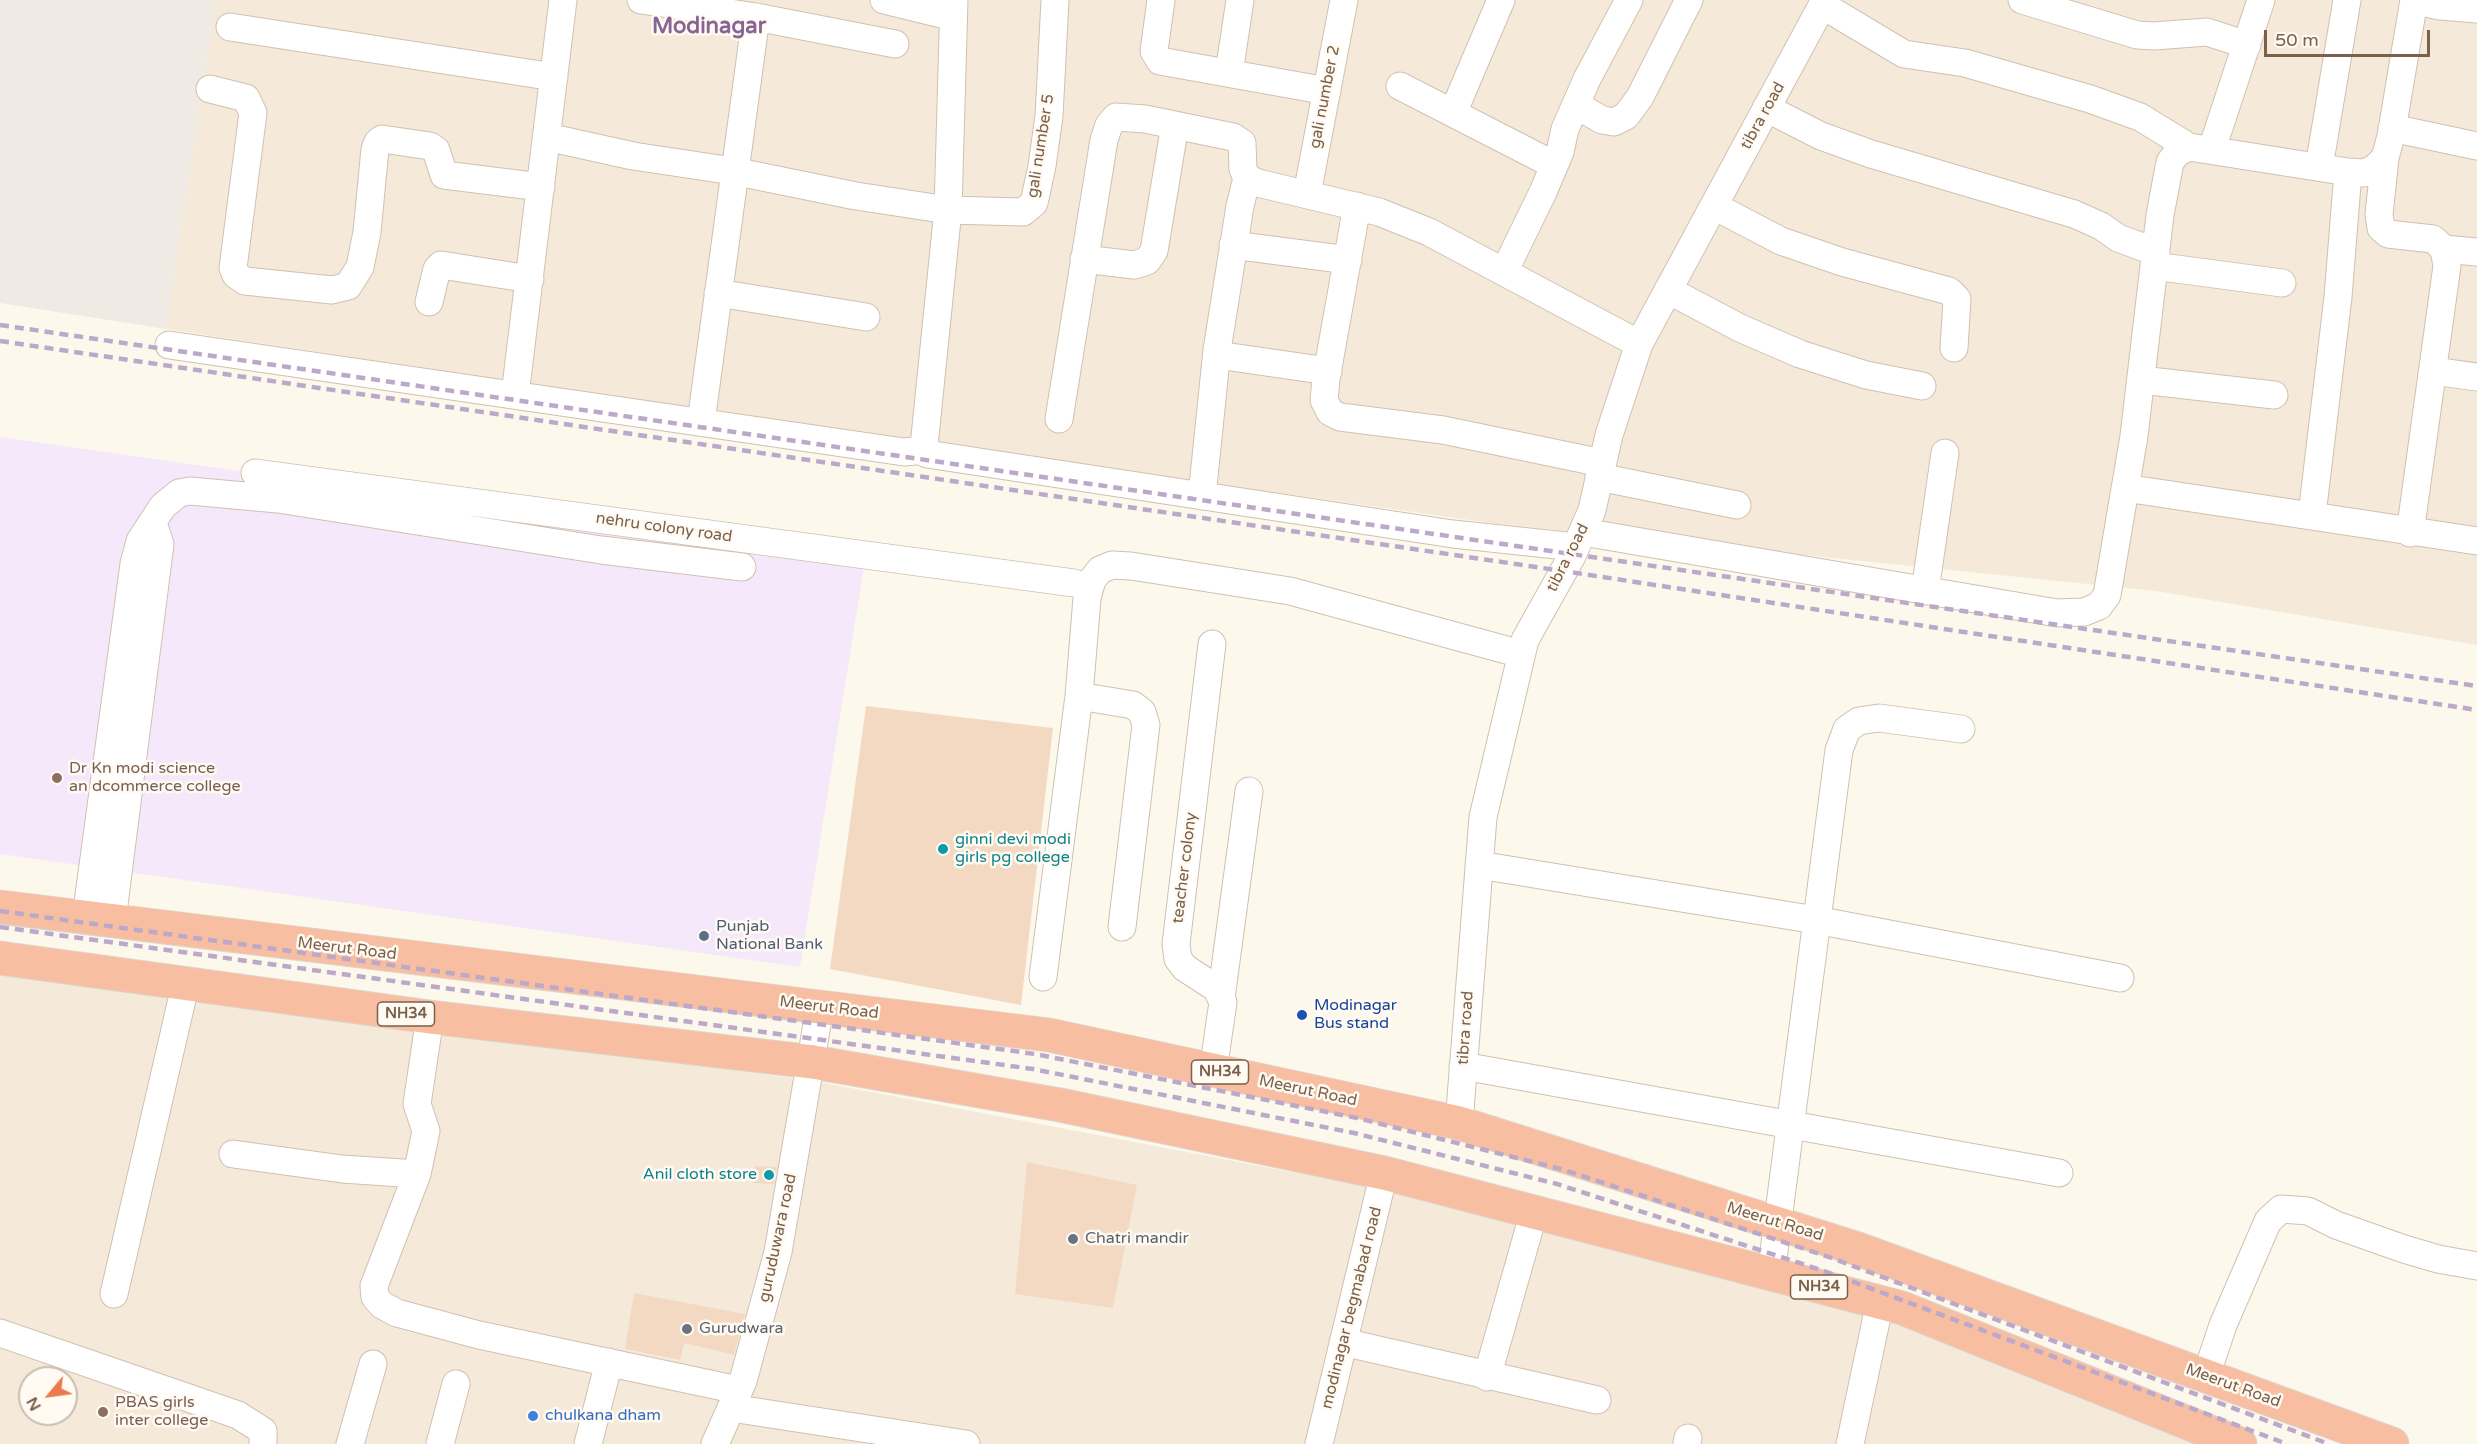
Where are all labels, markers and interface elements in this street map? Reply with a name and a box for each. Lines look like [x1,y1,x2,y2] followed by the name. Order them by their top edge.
[652,14,766,40] district label: Modinagar
[2267,18,2434,56] scale bar
[2275,29,2319,51] text: 50 m
[1306,44,1344,150] street label: gali number 2
[1737,79,1789,153] street label: tibra road
[1023,93,1059,199] street label: gali number 5
[595,509,733,547] street label: nehru colony road
[1543,521,1593,595] street label: tibra road
[69,759,241,797] place label: Dr Kn modi science an dcommerce college
[50,771,64,785] marker: Dr Kn modi science an dcommerce college
[1169,811,1201,925] street label: teacher colony
[955,830,1071,868] place label: ginni devi modi girls pg college
[936,842,950,856] marker: ginni devi modi girls pg college
[716,917,823,955] place label: Punjab National Bank
[697,929,711,943] marker: Punjab National Bank
[296,933,398,965] street label: Meerut Road
[1454,990,1478,1066] street label: tibra road
[778,992,880,1024] street label: Meerut Road
[1314,996,1397,1034] place label: Modinagar Bus stand
[378,1002,434,1026] road number: NH34
[1295,1008,1309,1022] marker: Modinagar Bus stand
[1192,1060,1248,1084] road number: NH34
[1257,1071,1359,1111] street label: Meerut Road
[643,1165,757,1185] place label: Anil cloth store
[762,1168,776,1182] marker: Anil cloth store
[755,1172,801,1304] street label: guruduwara road
[1725,1198,1825,1246] street label: Meerut Road
[1318,1205,1386,1411] street label: modinagar begmabad road
[1085,1229,1189,1249] place label: Chatri mandir
[1066,1232,1080,1246] marker: Chatri mandir
[1790,1275,1848,1299] road number: NH34
[699,1319,784,1339] place label: Gurudwara
[680,1322,694,1336] marker: Gurudwara
[2183,1360,2283,1412] street label: Meerut Road
[18,1366,78,1426] north arrow
[22,1393,46,1414] text: N
[115,1393,208,1431] place label: PBAS girls inter college
[96,1405,110,1419] marker: PBAS girls inter college
[545,1406,661,1426] place label: chulkana dham
[526,1409,540,1423] marker: chulkana dham

